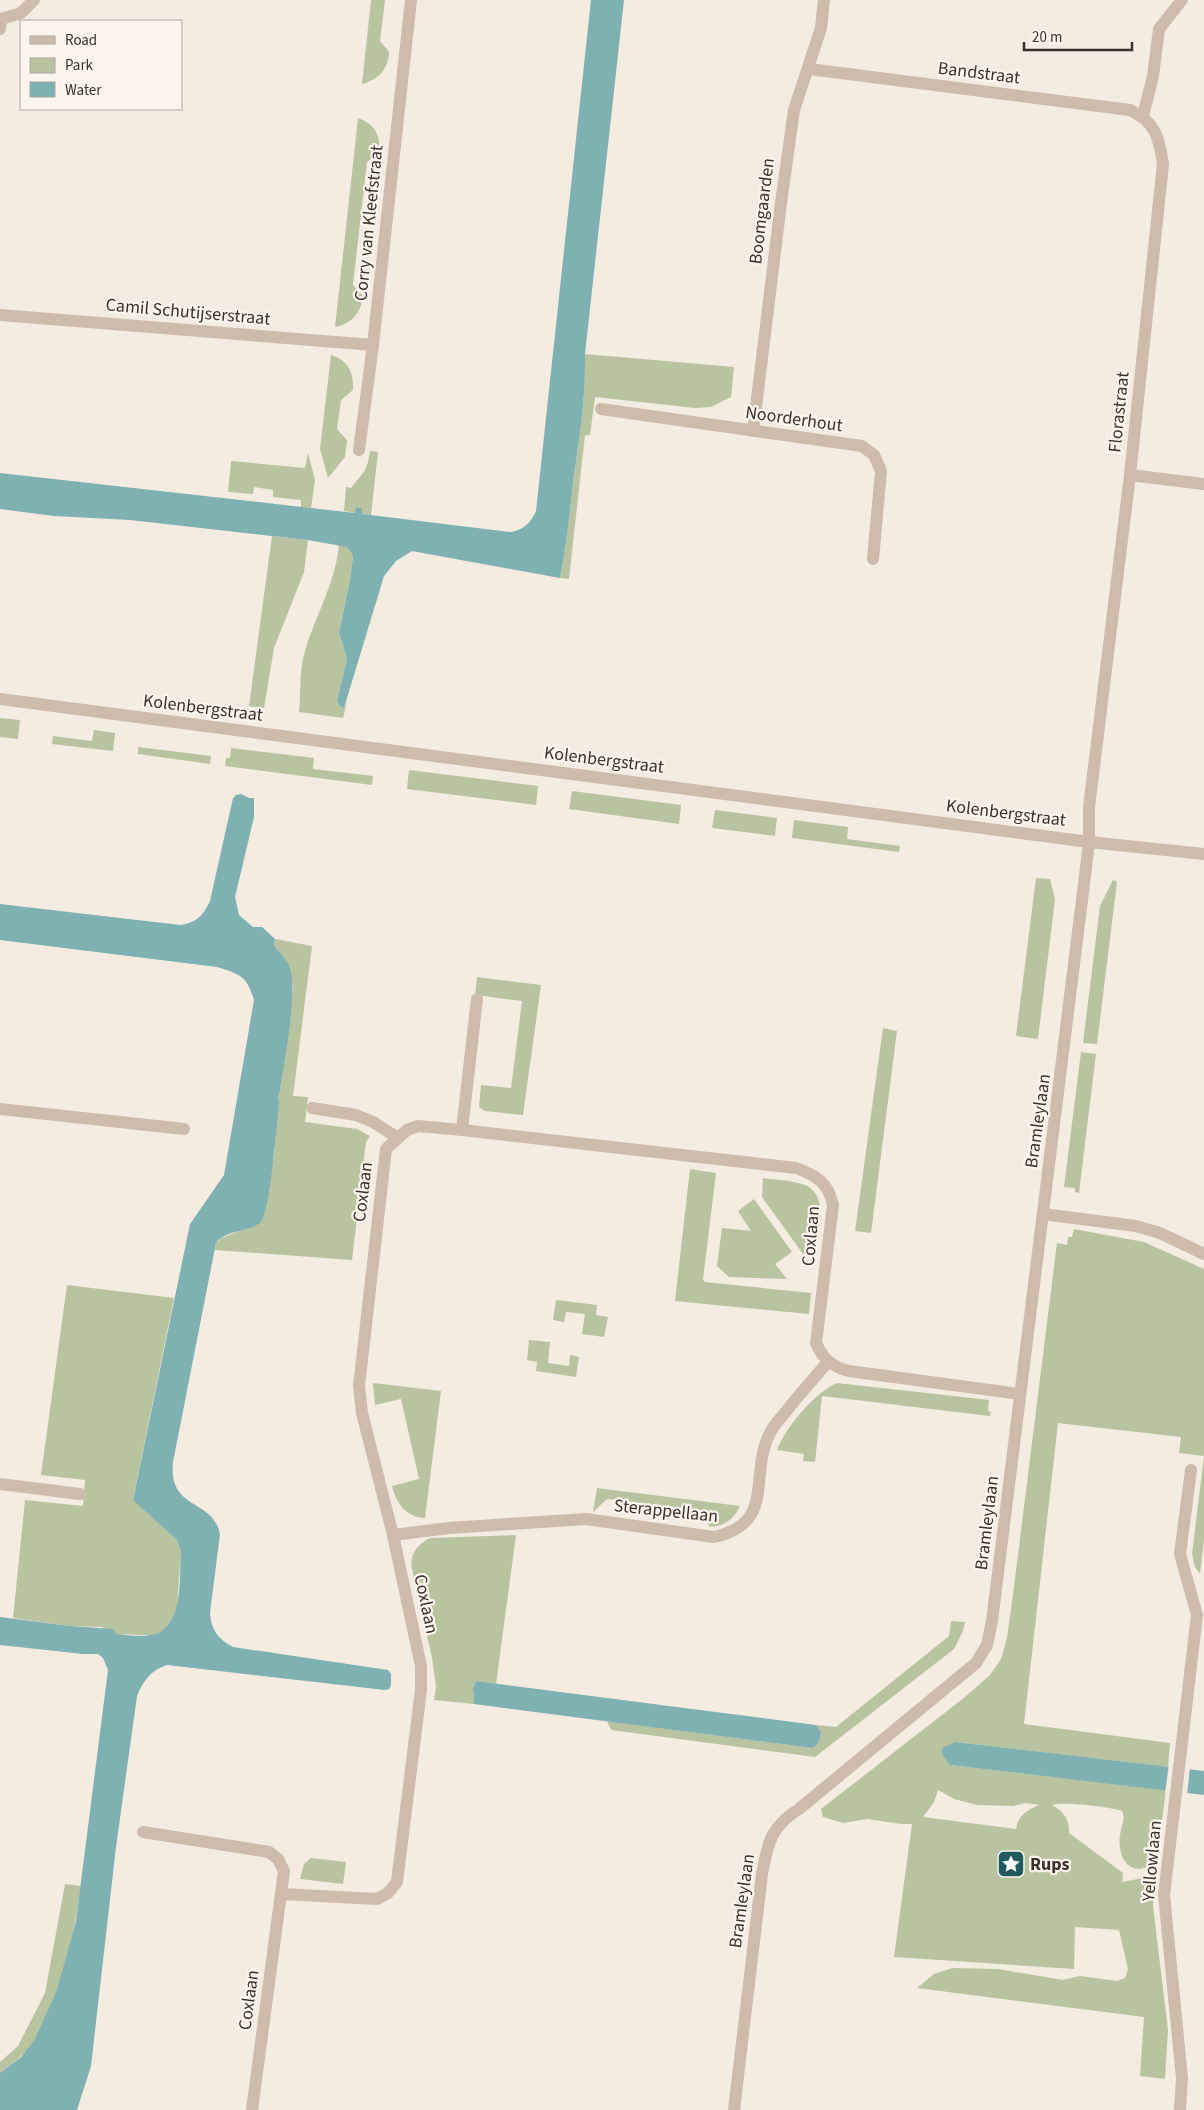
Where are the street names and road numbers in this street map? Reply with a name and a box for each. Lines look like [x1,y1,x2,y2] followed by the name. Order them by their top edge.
[937,56,1021,90] street label: Bandstraat
[348,144,390,302] street label: Corry van Kleefstraat
[743,156,781,266] street label: Boomgaarden
[105,292,271,332] street label: Camil Schutijserstraat
[1102,370,1136,454] street label: Florastraat
[744,400,844,438] street label: Noorderhout
[142,688,264,728] street label: Kolenbergstraat
[543,740,665,780] street label: Kolenbergstraat
[945,793,1067,833] street label: Kolenbergstraat
[1019,1072,1057,1170] street label: Bramleylaan
[347,1161,379,1223] street label: Coxlaan
[796,1205,826,1267] street label: Coxlaan
[969,1474,1005,1572] street label: Bramleylaan
[613,1493,719,1529] street label: Sterappellaan
[408,1572,444,1636] street label: Coxlaan
[1136,1819,1168,1904] street label: Yellowlaan
[723,1852,761,1950] street label: Bramleylaan
[232,1968,266,2032] street label: Coxlaan

